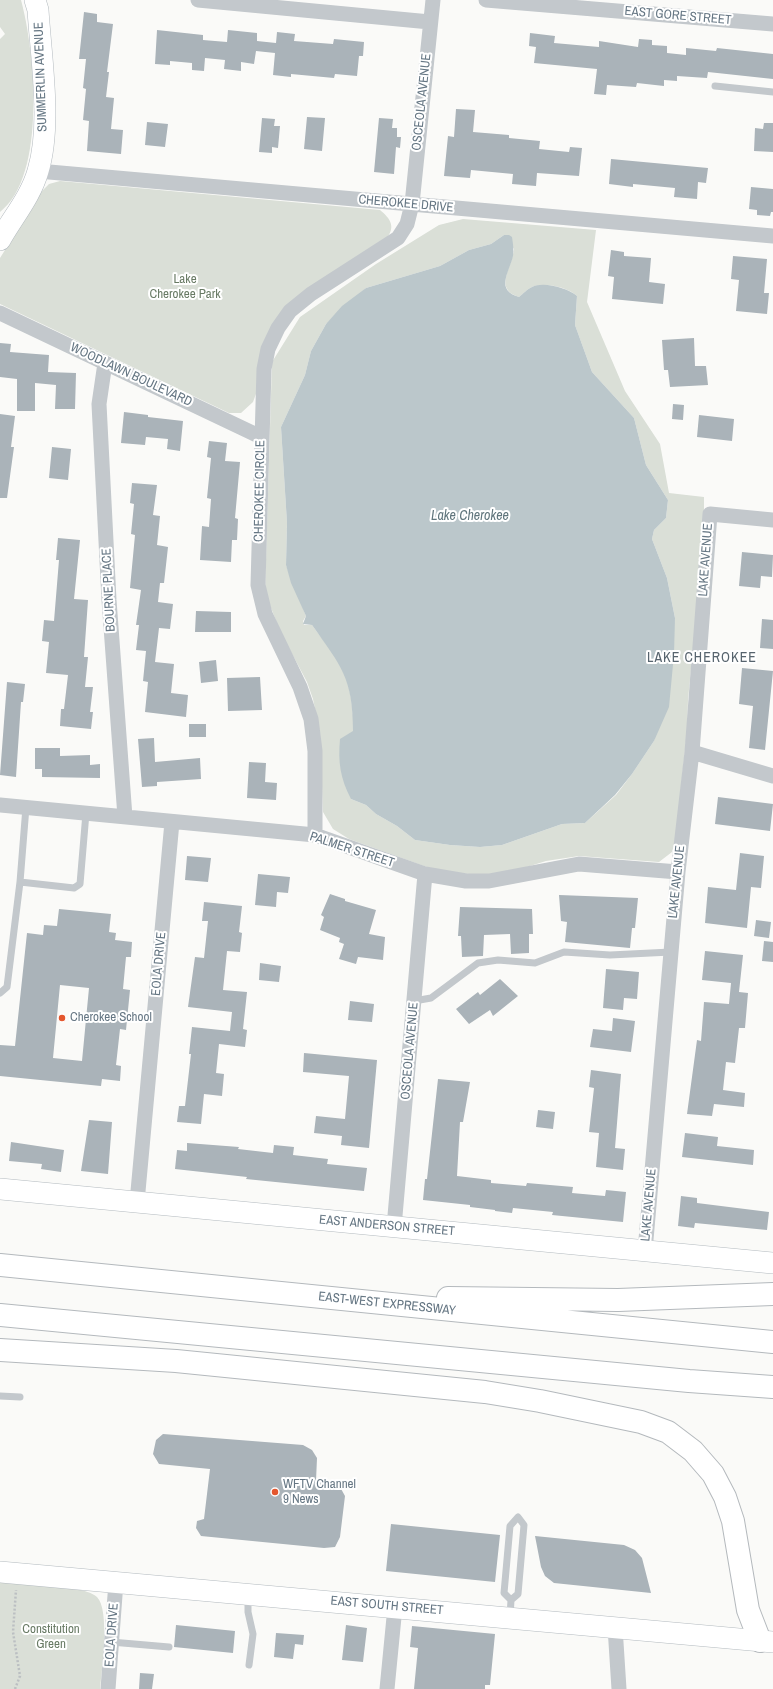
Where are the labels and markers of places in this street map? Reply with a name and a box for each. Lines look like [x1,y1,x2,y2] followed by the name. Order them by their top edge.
[70,1010,152,1026] place label: Cherokee School
[57,1013,67,1023] marker: Cherokee School
[283,1477,356,1508] place label: WFTV Channel 9 News
[270,1487,280,1497] marker: WFTV Channel 9 News

